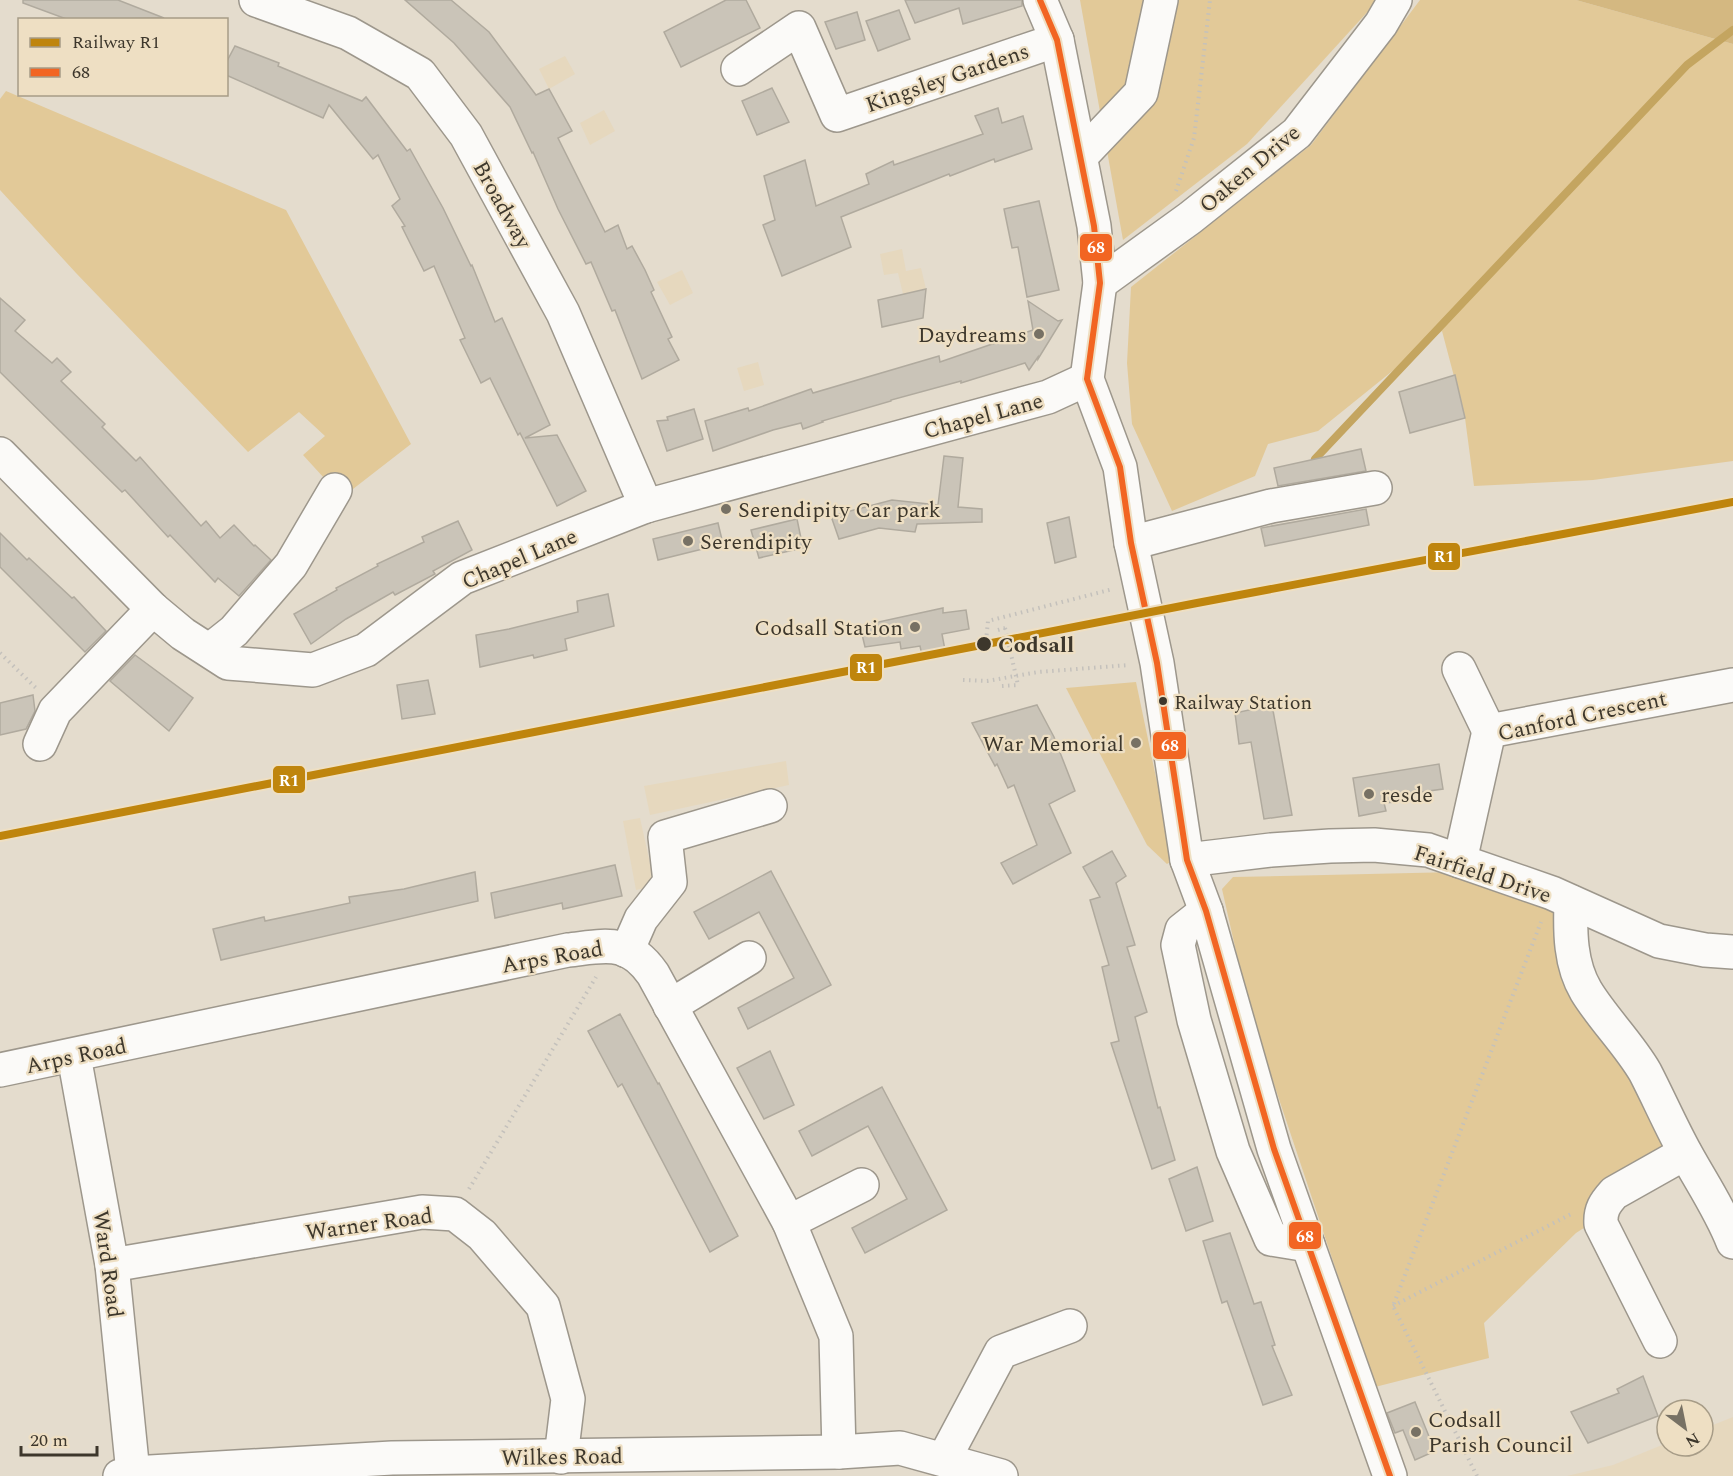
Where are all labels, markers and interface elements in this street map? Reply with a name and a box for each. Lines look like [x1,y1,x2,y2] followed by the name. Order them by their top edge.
[18,18,228,96] legend
[72,29,160,56] text: Railway R1
[861,35,1034,122] street label: Kingsley Gardens
[72,59,90,86] text: 68
[1192,117,1308,221] street label: Oaken Drive
[464,155,540,256] street label: Broadway
[1079,233,1113,262] line badge: 68
[1087,236,1105,260] text: 68
[918,319,1027,352] place label: Daydreams
[1032,327,1046,341] marker: Daydreams
[920,385,1047,448] street label: Chapel Lane
[738,494,941,527] place label: Serendipity Car park
[719,502,733,516] marker: Serendipity Car park
[457,520,583,599] street label: Chapel Lane
[700,526,813,559] place label: Serendipity
[681,534,695,548] marker: Serendipity
[1427,542,1461,571] line badge: R1
[1434,545,1454,569] text: R1
[754,612,903,645] place label: Codsall Station
[908,620,922,634] marker: Codsall Station
[998,629,1074,662] place label: Codsall
[975,635,993,653] marker: Codsall
[849,653,883,682] line badge: R1
[856,656,876,680] text: R1
[1495,682,1670,750] street label: Canford Crescent
[1174,688,1312,718] place label: Railway Station
[1157,695,1169,707] marker: Railway Station
[983,728,1124,761] place label: War Memorial
[1152,731,1187,760] line badge: 68
[1161,734,1179,758] text: 68
[1129,736,1143,750] marker: War Memorial
[272,765,306,794] line badge: R1
[279,769,299,793] text: R1
[1381,779,1433,812] place label: resde
[1362,787,1376,801] marker: resde
[1409,837,1556,912] street label: Fairfield Drive
[499,932,606,983] street label: Arps Road
[23,1030,130,1083] street label: Arps Road
[304,1199,435,1250] street label: Warner Road
[84,1208,131,1320] street label: Ward Road
[1288,1221,1322,1250] line badge: 68
[1296,1225,1314,1249] text: 68
[1655,1398,1715,1458] north arrow
[1428,1404,1573,1462] place label: Codsall Parish Council
[21,1419,98,1457] scale bar
[1409,1425,1423,1439] marker: Codsall Parish Council
[1681,1426,1704,1454] text: N
[30,1427,68,1454] text: 20 m
[501,1440,623,1475] street label: Wilkes Road

